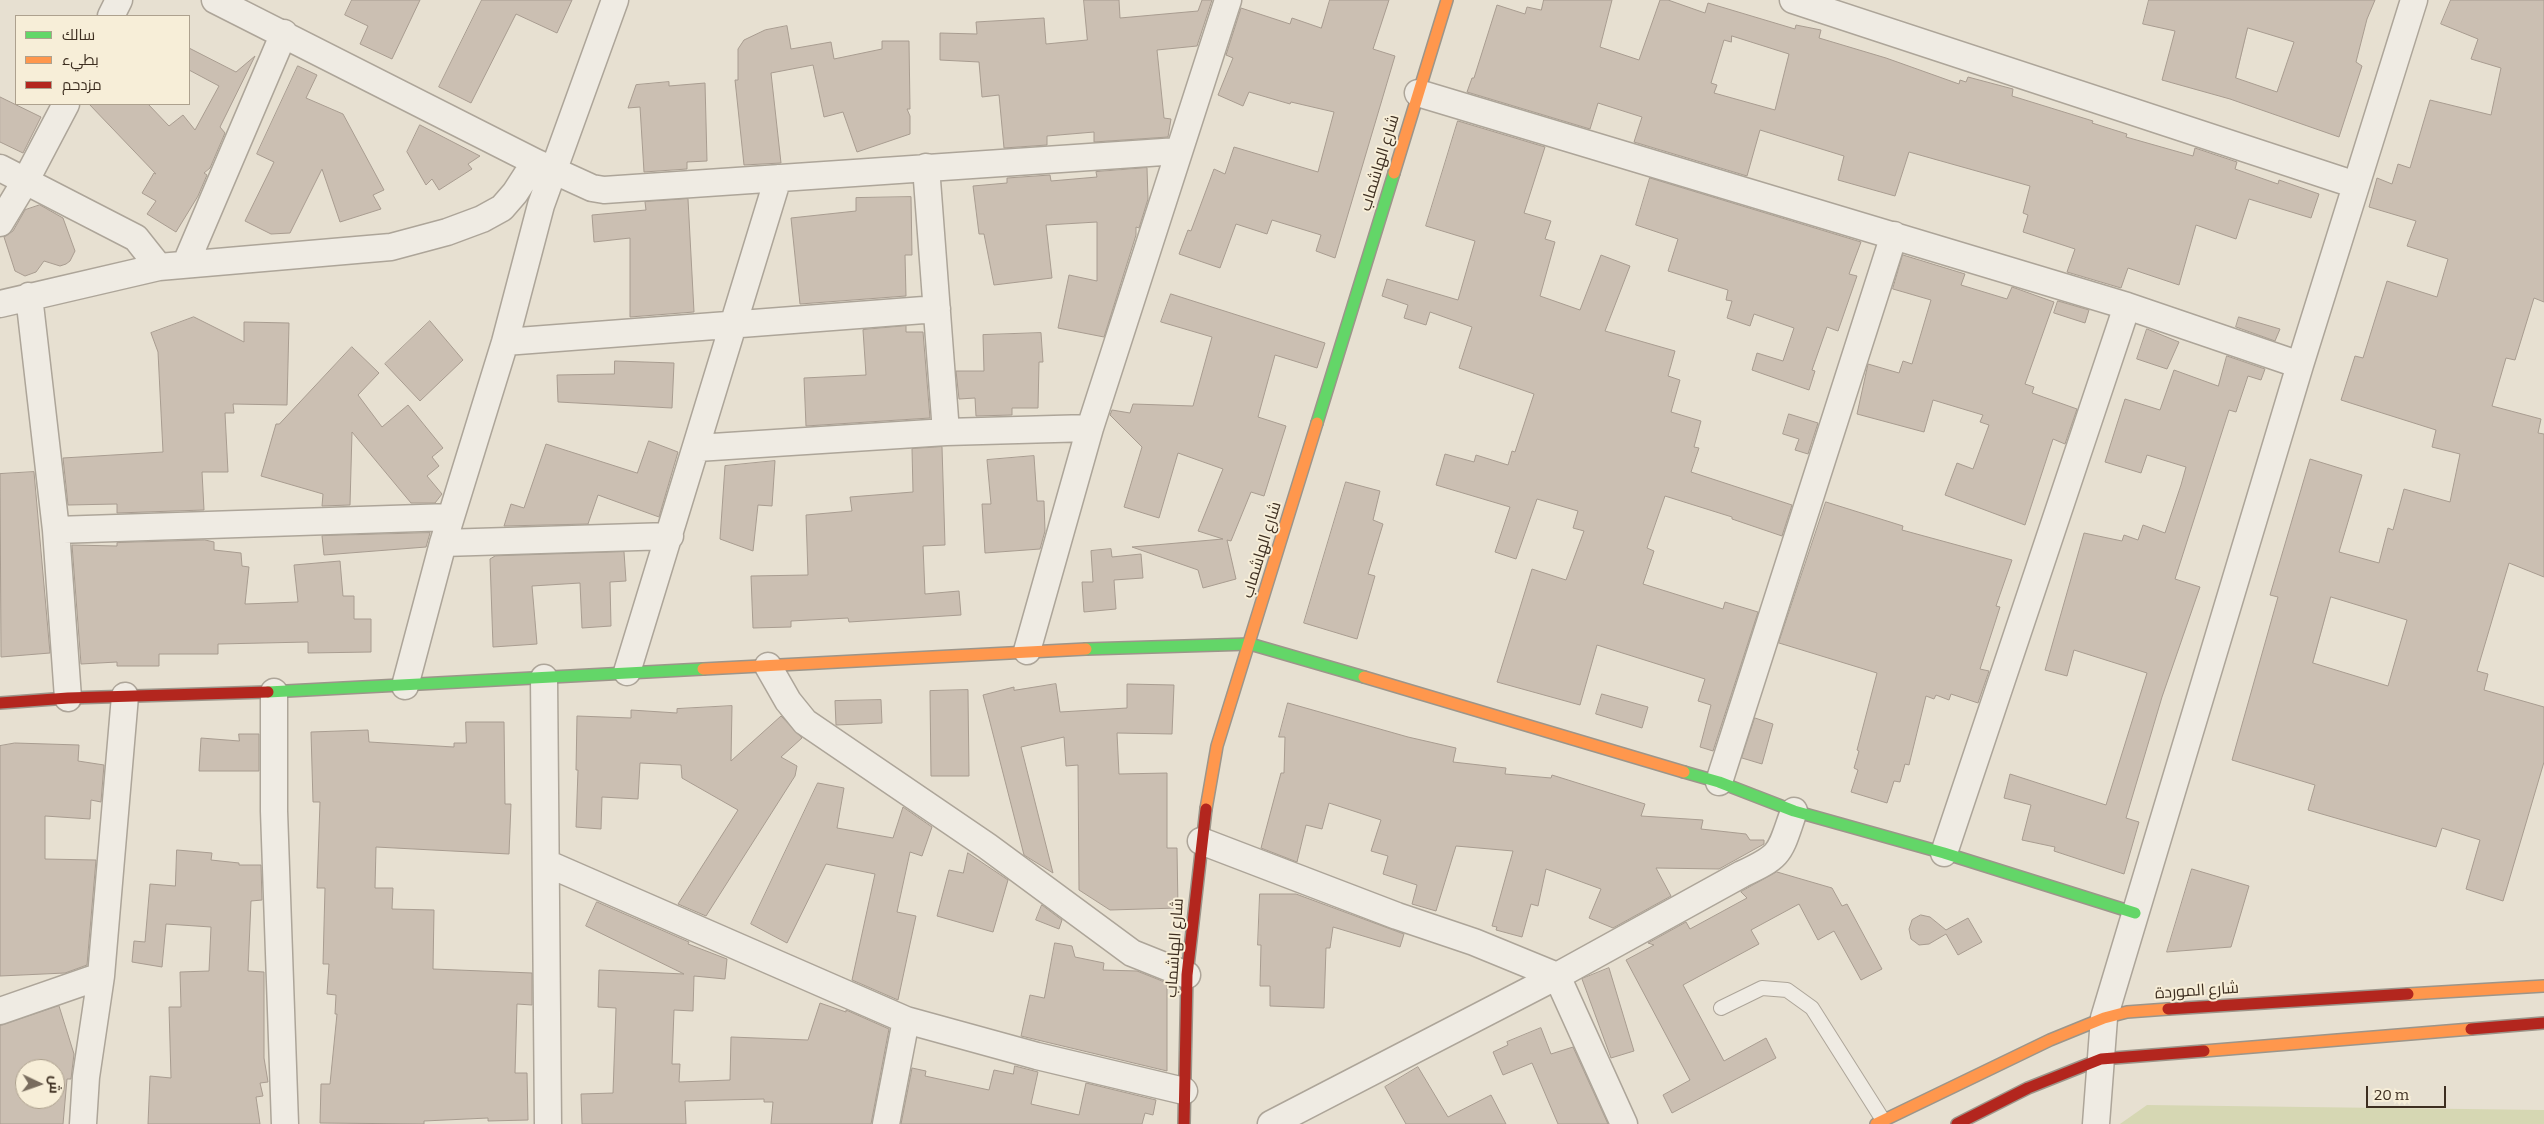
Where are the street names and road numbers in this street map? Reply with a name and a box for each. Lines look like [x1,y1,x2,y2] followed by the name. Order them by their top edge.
[1356,113,1404,213] street label: شارع الهاشماب
[1238,500,1286,600] street label: شارع الهاشماب
[1162,898,1188,998] street label: شارع الهاشماب
[2154,978,2240,1004] street label: شارع الموردة

